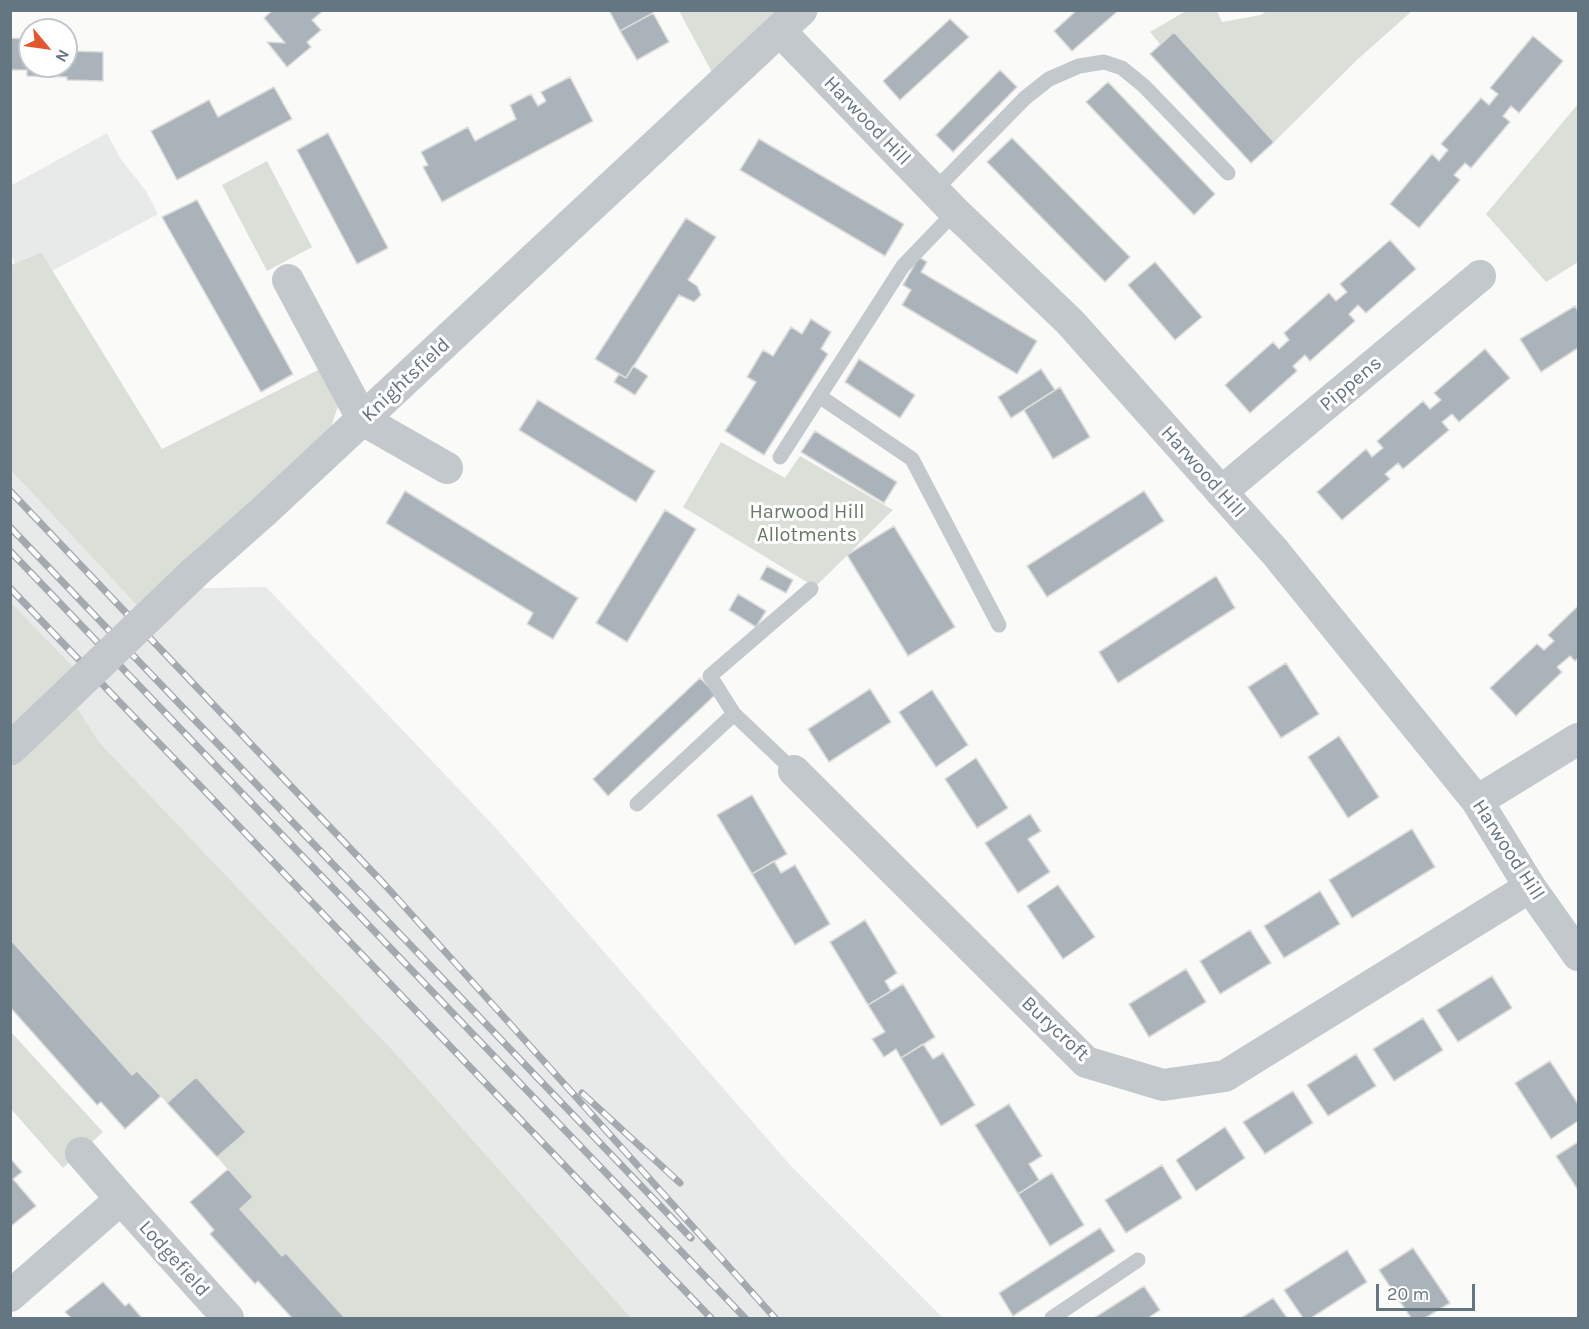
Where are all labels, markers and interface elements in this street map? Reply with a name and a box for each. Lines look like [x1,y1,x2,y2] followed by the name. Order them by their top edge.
[18,18,78,78] north arrow
[51,46,74,66] text: N
[818,71,916,171] street label: Harwood Hill
[357,333,455,427] street label: Knightsfield
[1315,351,1387,417] street label: Pippens
[1156,421,1250,523] street label: Harwood Hill
[749,500,865,547] park label: Harwood Hill Allotments
[1467,795,1549,905] street label: Harwood Hill
[1016,992,1094,1066] street label: Burycroft
[134,1216,214,1302] street label: Lodgefield
[1379,1272,1478,1310] scale bar
[1387,1283,1429,1305] text: 20 m

